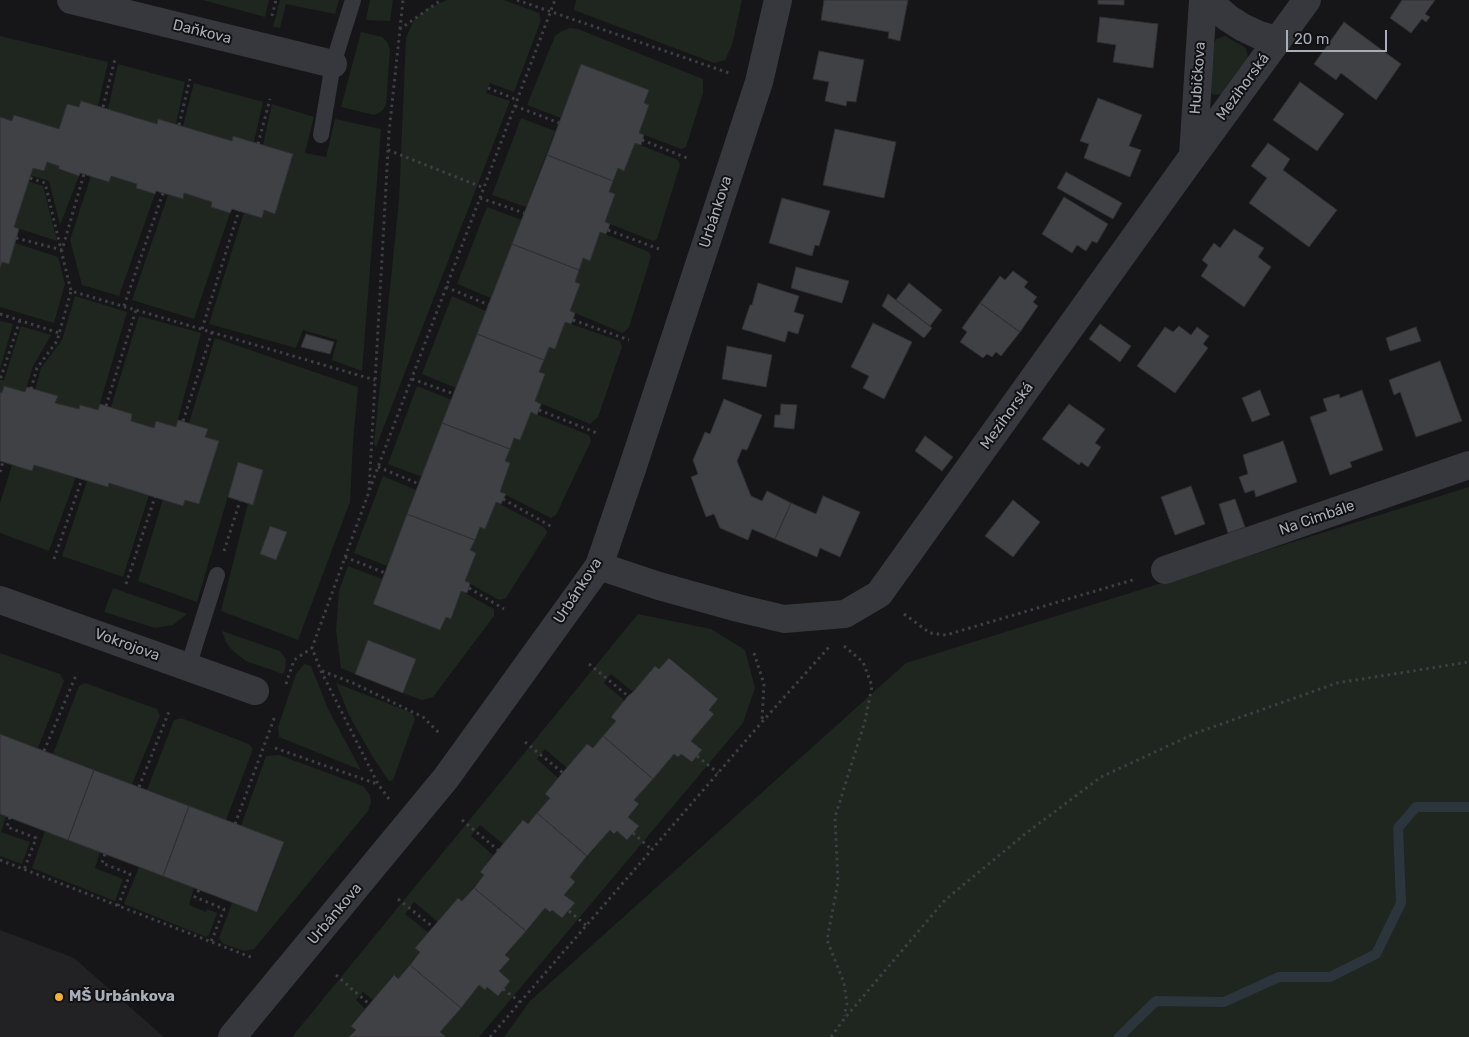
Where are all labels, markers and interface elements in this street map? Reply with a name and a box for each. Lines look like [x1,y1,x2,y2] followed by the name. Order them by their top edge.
[171,16,233,48] street label: Daňkova
[1289,20,1390,52] scale bar
[1294,30,1329,48] text: 20 m
[1186,41,1210,115] street label: Hubičkova
[1213,50,1273,124] street label: Mezihorská
[696,174,736,250] street label: Urbánkova
[977,379,1037,453] street label: Mezihorská
[1277,497,1357,539] street label: Na Cimbále
[550,555,606,627] street label: Urbánkova
[92,625,162,665] street label: Vokrojova
[304,880,366,948] street label: Urbánkova
[69,988,175,1006] place label: MŠ Urbánkova
[53,991,65,1003] marker: MŠ Urbánkova

